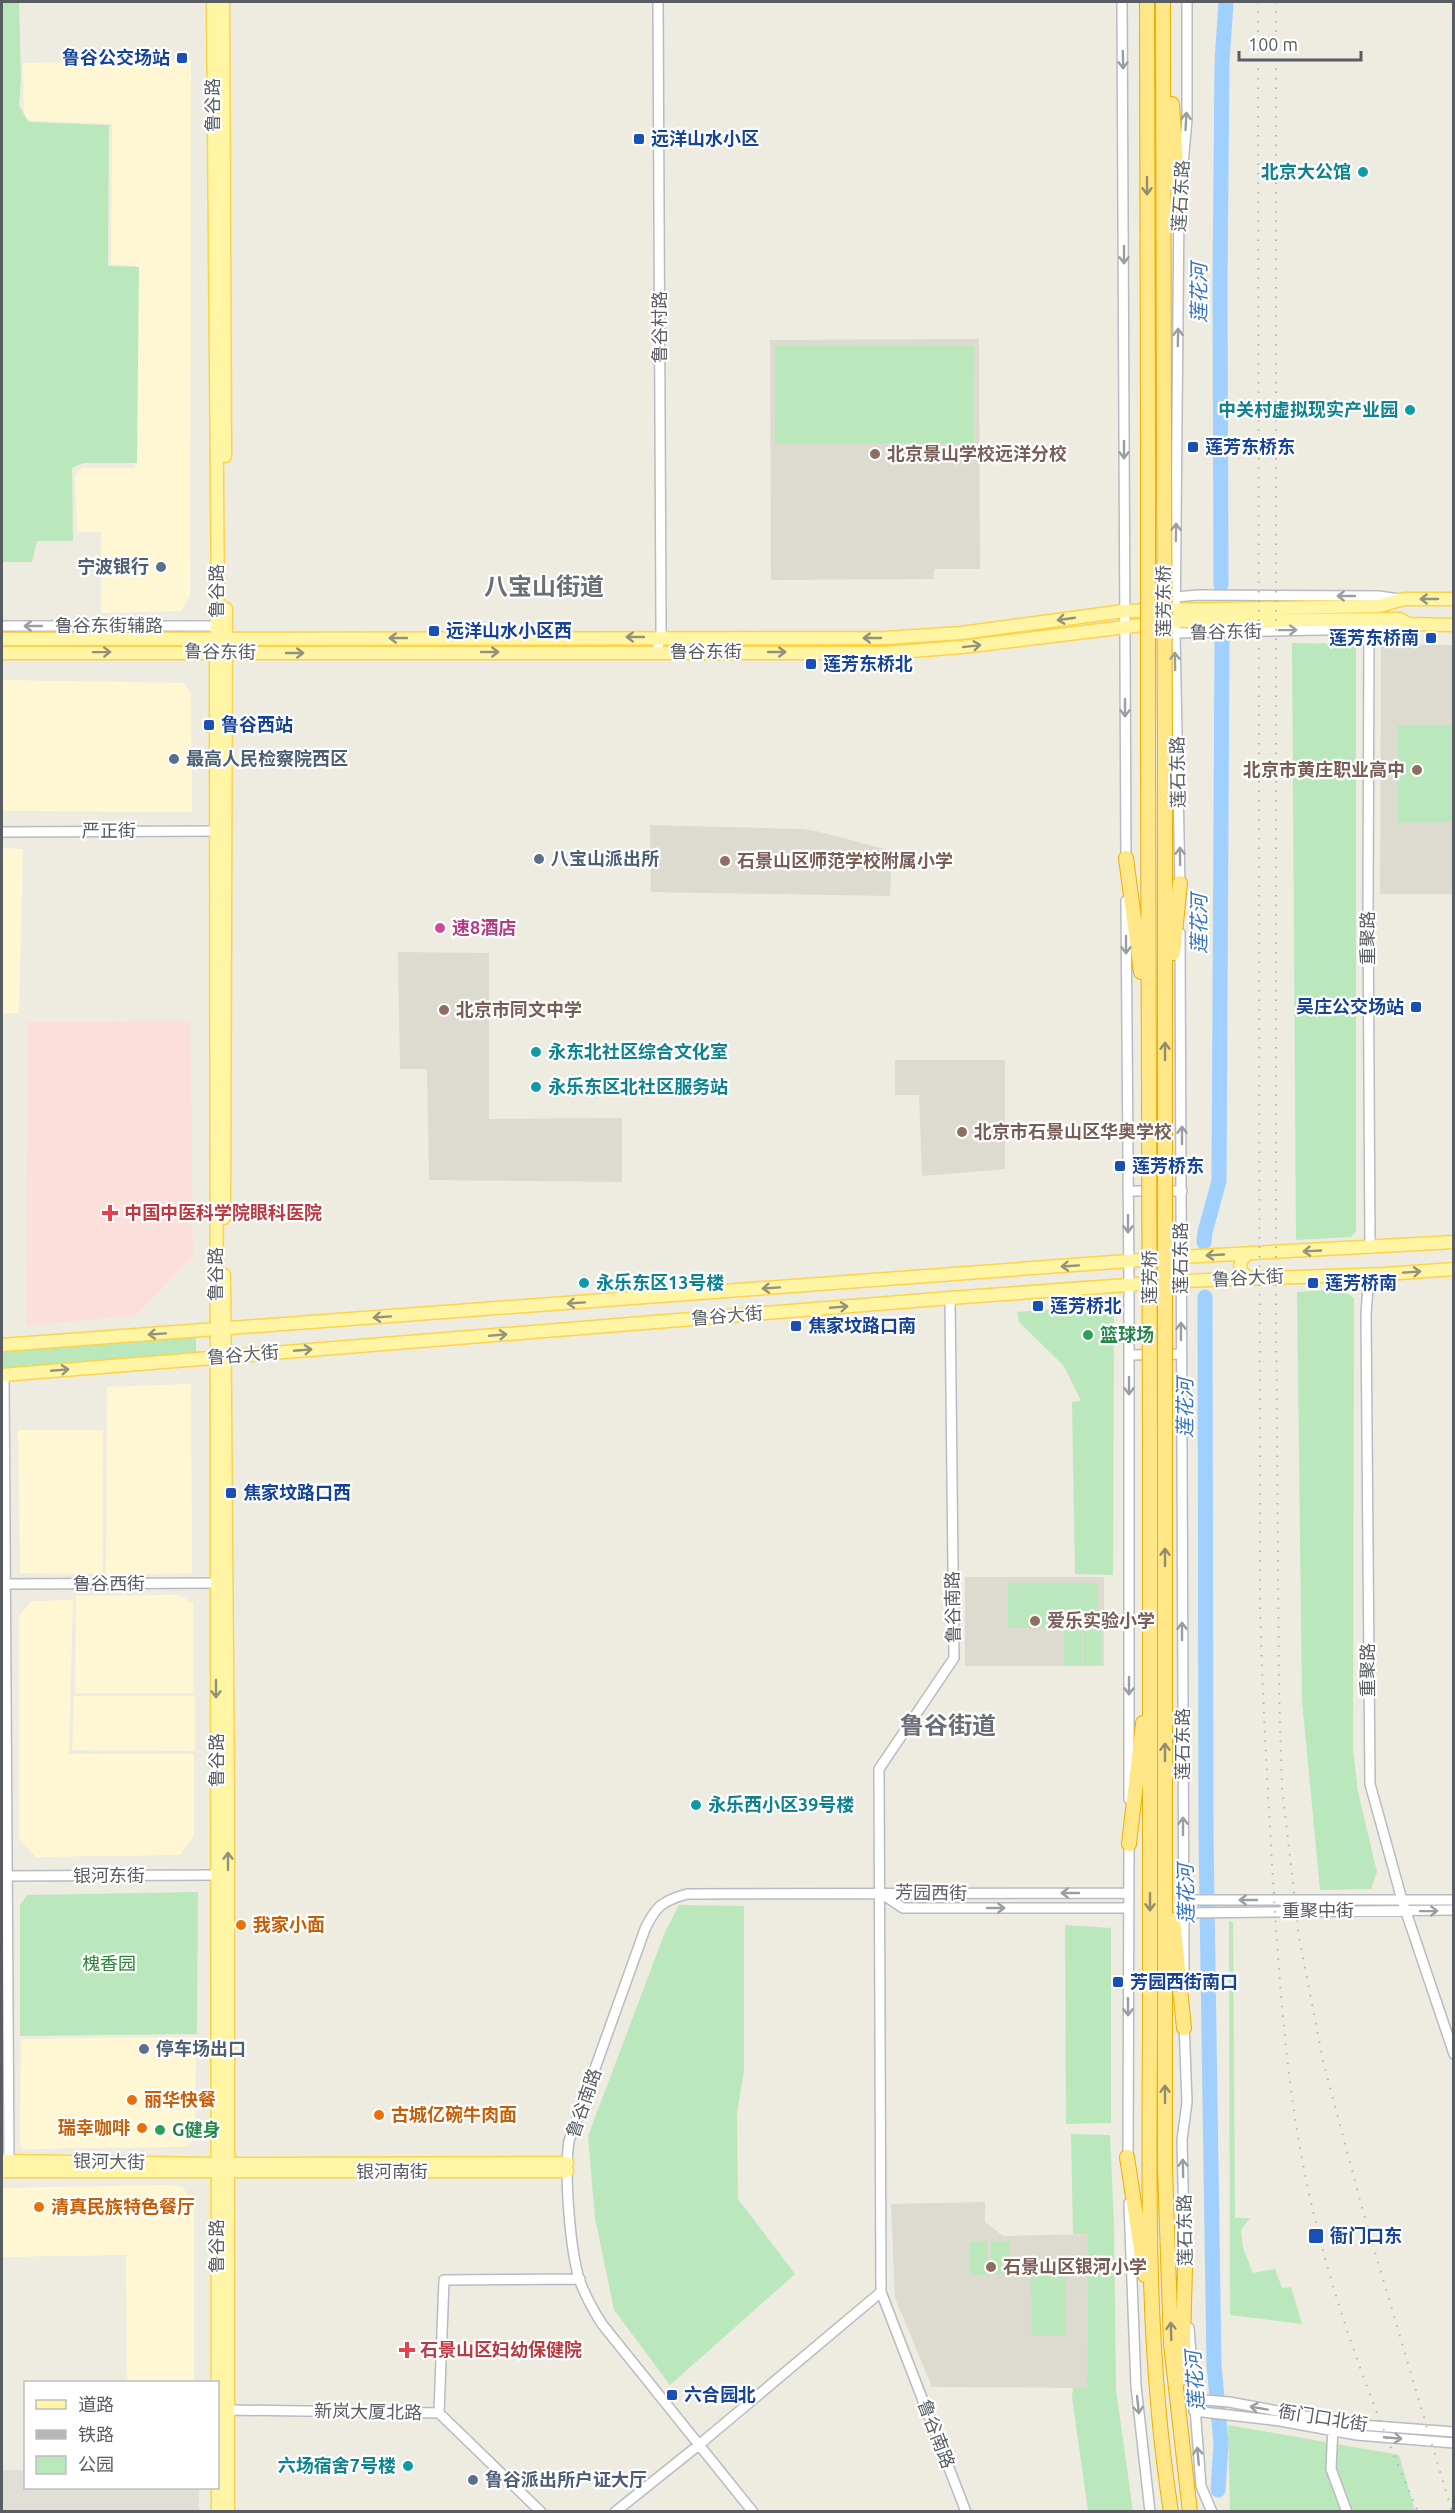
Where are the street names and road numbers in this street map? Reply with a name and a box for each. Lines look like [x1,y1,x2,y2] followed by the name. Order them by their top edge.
[202,78,222,132] street label: 鲁谷路
[1168,159,1192,232] street label: 莲石东路
[649,291,669,363] street label: 鲁谷村路
[206,564,226,618] street label: 鲁谷路
[1153,565,1173,637] street label: 莲芳东桥
[55,615,163,635] street label: 鲁谷东街辅路
[1190,620,1262,642] street label: 鲁谷东街
[184,640,256,662] street label: 鲁谷东街
[670,641,742,661] street label: 鲁谷东街
[1166,736,1188,808] street label: 莲石东路
[82,820,136,840] street label: 严正街
[1357,911,1377,965] street label: 重聚路
[1170,1222,1190,1294] street label: 莲石东路
[205,1247,225,1301] street label: 鲁谷路
[1139,1250,1159,1304] street label: 莲芳桥
[1211,1265,1284,1289] street label: 鲁谷大街
[690,1302,764,1328] street label: 鲁谷大街
[206,1341,280,1367] street label: 鲁谷大街
[941,1571,963,1643] street label: 鲁谷南路
[73,1573,145,1593] street label: 鲁谷西街
[1357,1643,1377,1697] street label: 重聚路
[1172,1708,1192,1780] street label: 莲石东路
[206,1733,226,1787] street label: 鲁谷路
[73,1865,145,1885] street label: 银河东街
[895,1881,967,1903] street label: 芳园西街
[1282,1900,1354,1920] street label: 重聚中街
[562,2065,604,2140] street label: 鲁谷南路
[73,2150,145,2172] street label: 银河大街
[356,2161,428,2181] street label: 银河南街
[1173,2194,1195,2266] street label: 莲石东路
[206,2219,226,2273] street label: 鲁谷路
[915,2396,959,2471] street label: 鲁谷南路
[314,2400,422,2422] street label: 新岚大厦北路
[1277,2400,1369,2434] street label: 衙门口北街

